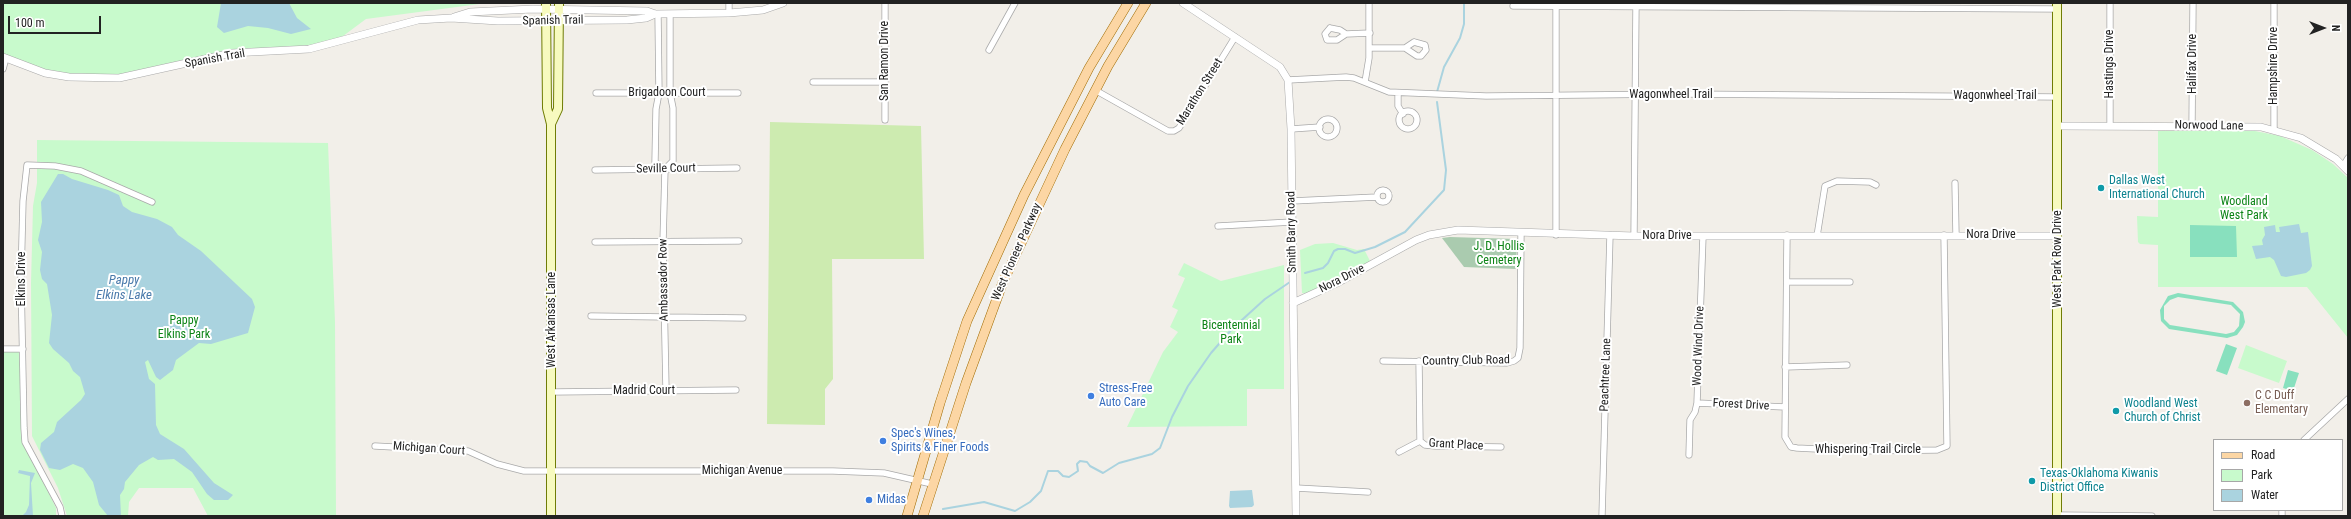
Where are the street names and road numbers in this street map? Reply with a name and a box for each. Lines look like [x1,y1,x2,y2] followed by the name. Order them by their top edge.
[522,13,584,29] street label: Spanish Trail
[878,21,892,101] street label: San Ramon Drive
[2267,27,2281,105] street label: Hampshire Drive
[2103,30,2117,98] street label: Hastings Drive
[2186,34,2200,94] street label: Halifax Drive
[184,47,246,71] street label: Spanish Trail
[1174,56,1226,128] street label: Marathon Street
[628,86,706,100] street label: Brigadoon Court
[1629,88,1713,102] street label: Wagonwheel Trail
[1953,89,2037,103] street label: Wagonwheel Trail
[2175,118,2243,134] street label: Norwood Lane
[636,161,696,177] street label: Seville Court
[1284,191,1300,273] street label: Smith Barry Road
[989,201,1045,303] street label: West Pioneer Parkway
[2051,210,2065,308] street label: West Park Row Drive
[1966,228,2016,242] street label: Nora Drive
[1642,229,1692,243] street label: Nora Drive
[656,238,672,322] street label: Ambassador Row
[15,252,29,306] street label: Elkins Drive
[1317,261,1367,297] street label: Nora Drive
[545,272,559,368] street label: West Arkansas Lane
[1690,306,1708,386] street label: Wood Wind Drive
[1598,338,1614,412] street label: Peachtree Lane
[1422,353,1510,369] street label: Country Club Road
[613,384,675,398] street label: Madrid Court
[1712,396,1770,414] street label: Forest Drive
[1428,436,1484,454] street label: Grant Place
[392,439,466,459] street label: Michigan Court
[1815,443,1921,457] street label: Whispering Trail Circle
[702,464,782,478] street label: Michigan Avenue

